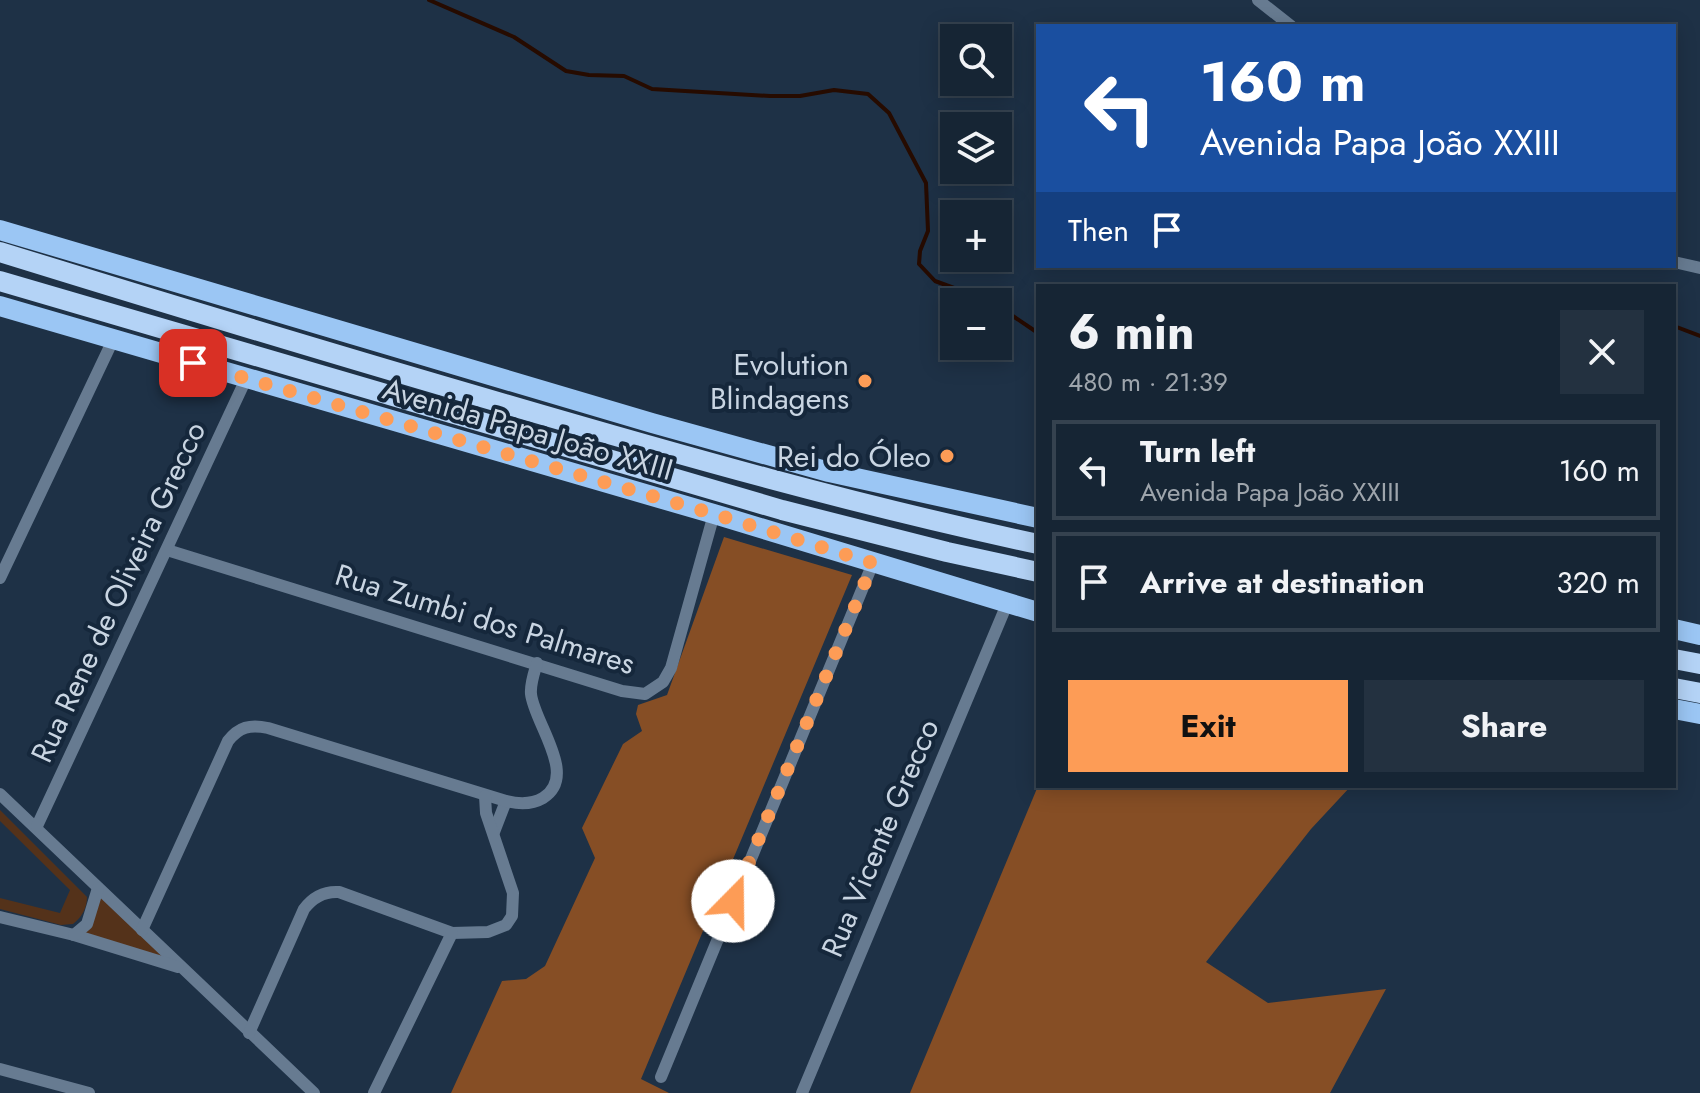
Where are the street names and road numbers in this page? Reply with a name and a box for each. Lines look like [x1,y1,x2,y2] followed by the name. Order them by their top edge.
[378,367,678,491] street label: Avenida Papa João XXIII
[20,414,216,770] street label: Rua Rene de Oliveira Grecco
[330,553,640,685] street label: Rua Zumbi dos Palmares
[811,713,949,963] street label: Rua Vicente Grecco

